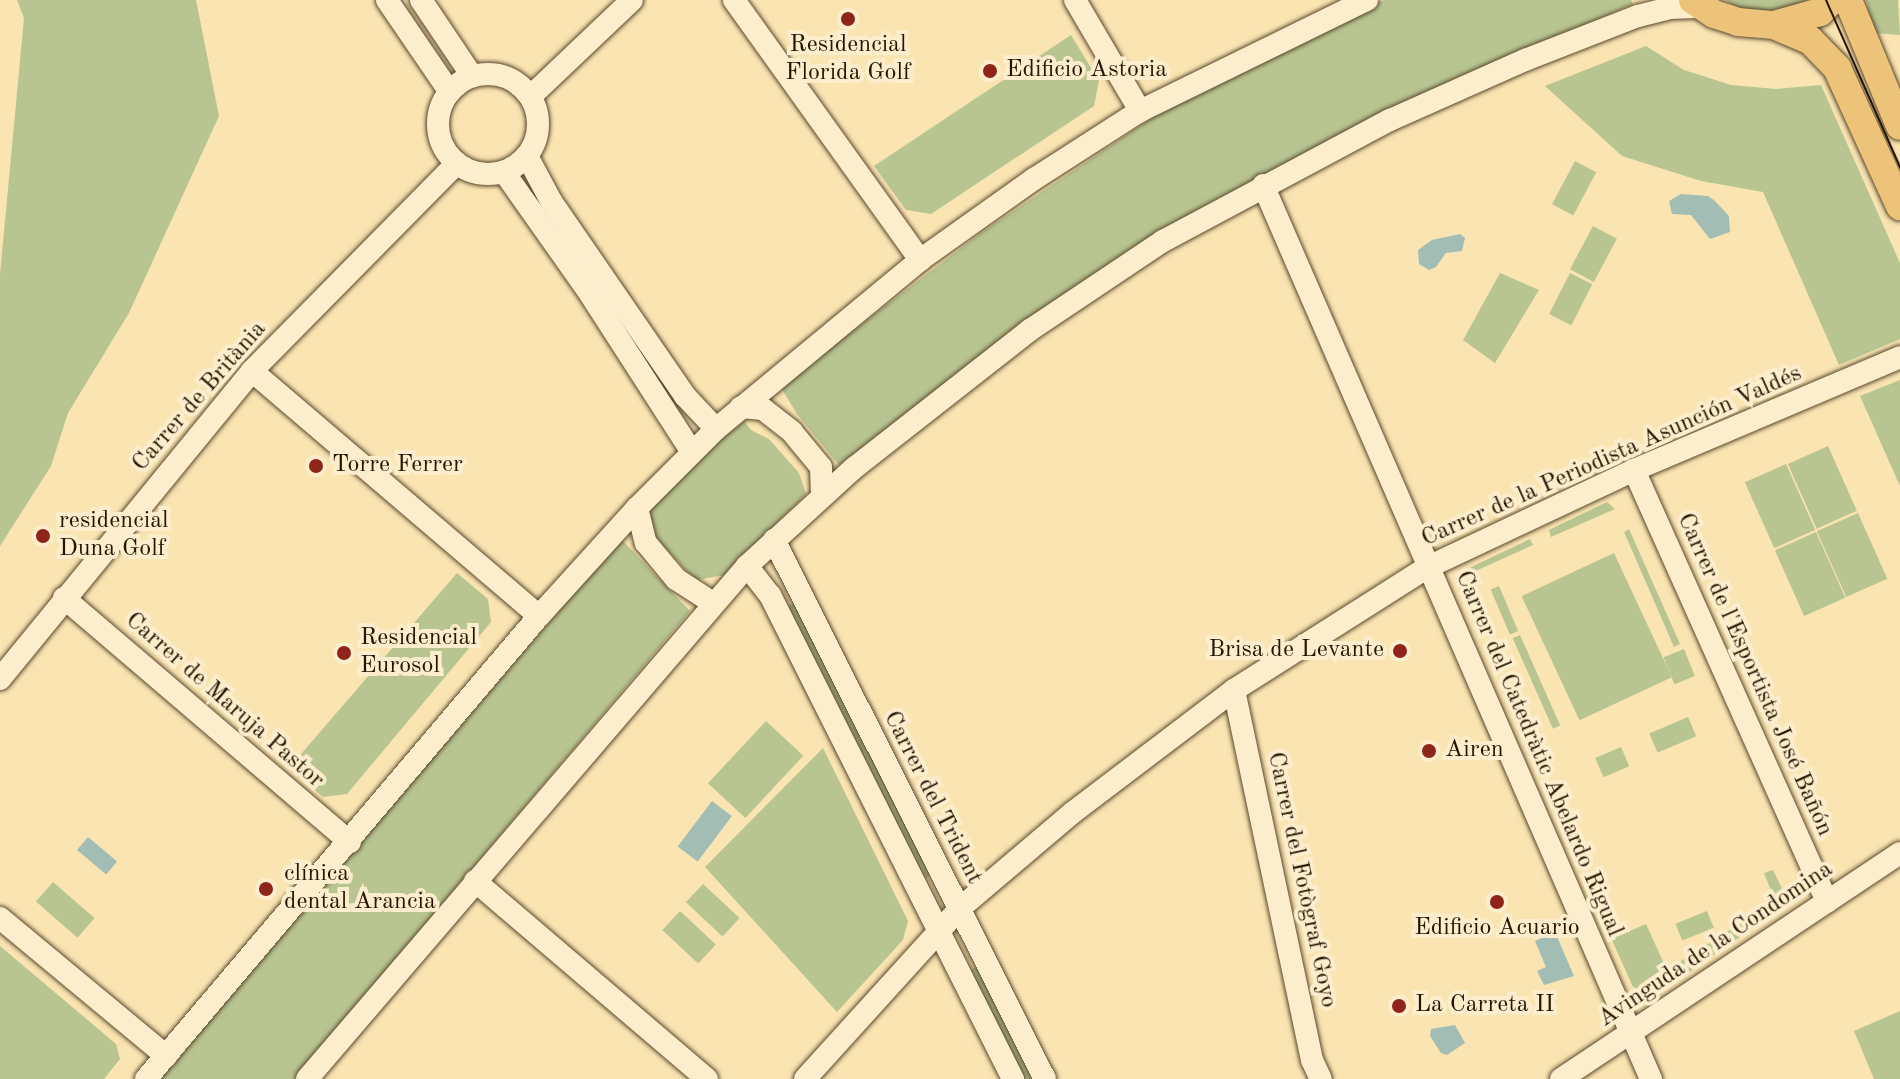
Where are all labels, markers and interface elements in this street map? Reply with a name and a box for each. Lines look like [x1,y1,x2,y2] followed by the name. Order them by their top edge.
[839,10,857,28] marker: Residencial Florida Golf
[785,32,911,88] place label: Residencial Florida Golf
[1006,57,1167,85] place label: Edificio Astoria
[981,62,999,80] marker: Edificio Astoria
[127,316,273,478] street label: Carrer de Britània
[1417,360,1807,554] street label: Carrer de la Periodista Asunción Valdés
[332,452,463,480] place label: Torre Ferrer
[307,457,325,475] marker: Torre Ferrer
[59,508,169,564] place label: residencial Duna Golf
[1670,509,1838,841] street label: Carrer de l'Esportista José Bañón
[34,527,52,545] marker: residencial Duna Golf
[1448,567,1628,941] street label: Carrer del Catedràtic Abelardo Rigual
[119,607,329,795] street label: Carrer de Maruja Pastor
[360,625,477,681] place label: Residencial Eurosol
[1209,637,1384,665] place label: Brisa de Levante
[1391,642,1409,660] marker: Brisa de Levante
[335,644,353,662] marker: Residencial Eurosol
[876,707,988,889] street label: Carrer del Trident
[1445,737,1504,765] place label: Airen
[1420,742,1438,760] marker: Airen
[1260,750,1342,1010] street label: Carrer del Fotògraf Goyo
[1593,856,1839,1034] street label: Avinguda de la Condomina
[284,861,436,917] place label: clínica dental Arancia
[255,878,277,900] marker: clínica dental Arancia
[1488,893,1506,911] marker: Edificio Acuario
[1414,915,1580,943] place label: Edificio Acuario
[1415,992,1554,1020] place label: La Carreta II
[1390,997,1408,1015] marker: La Carreta II

